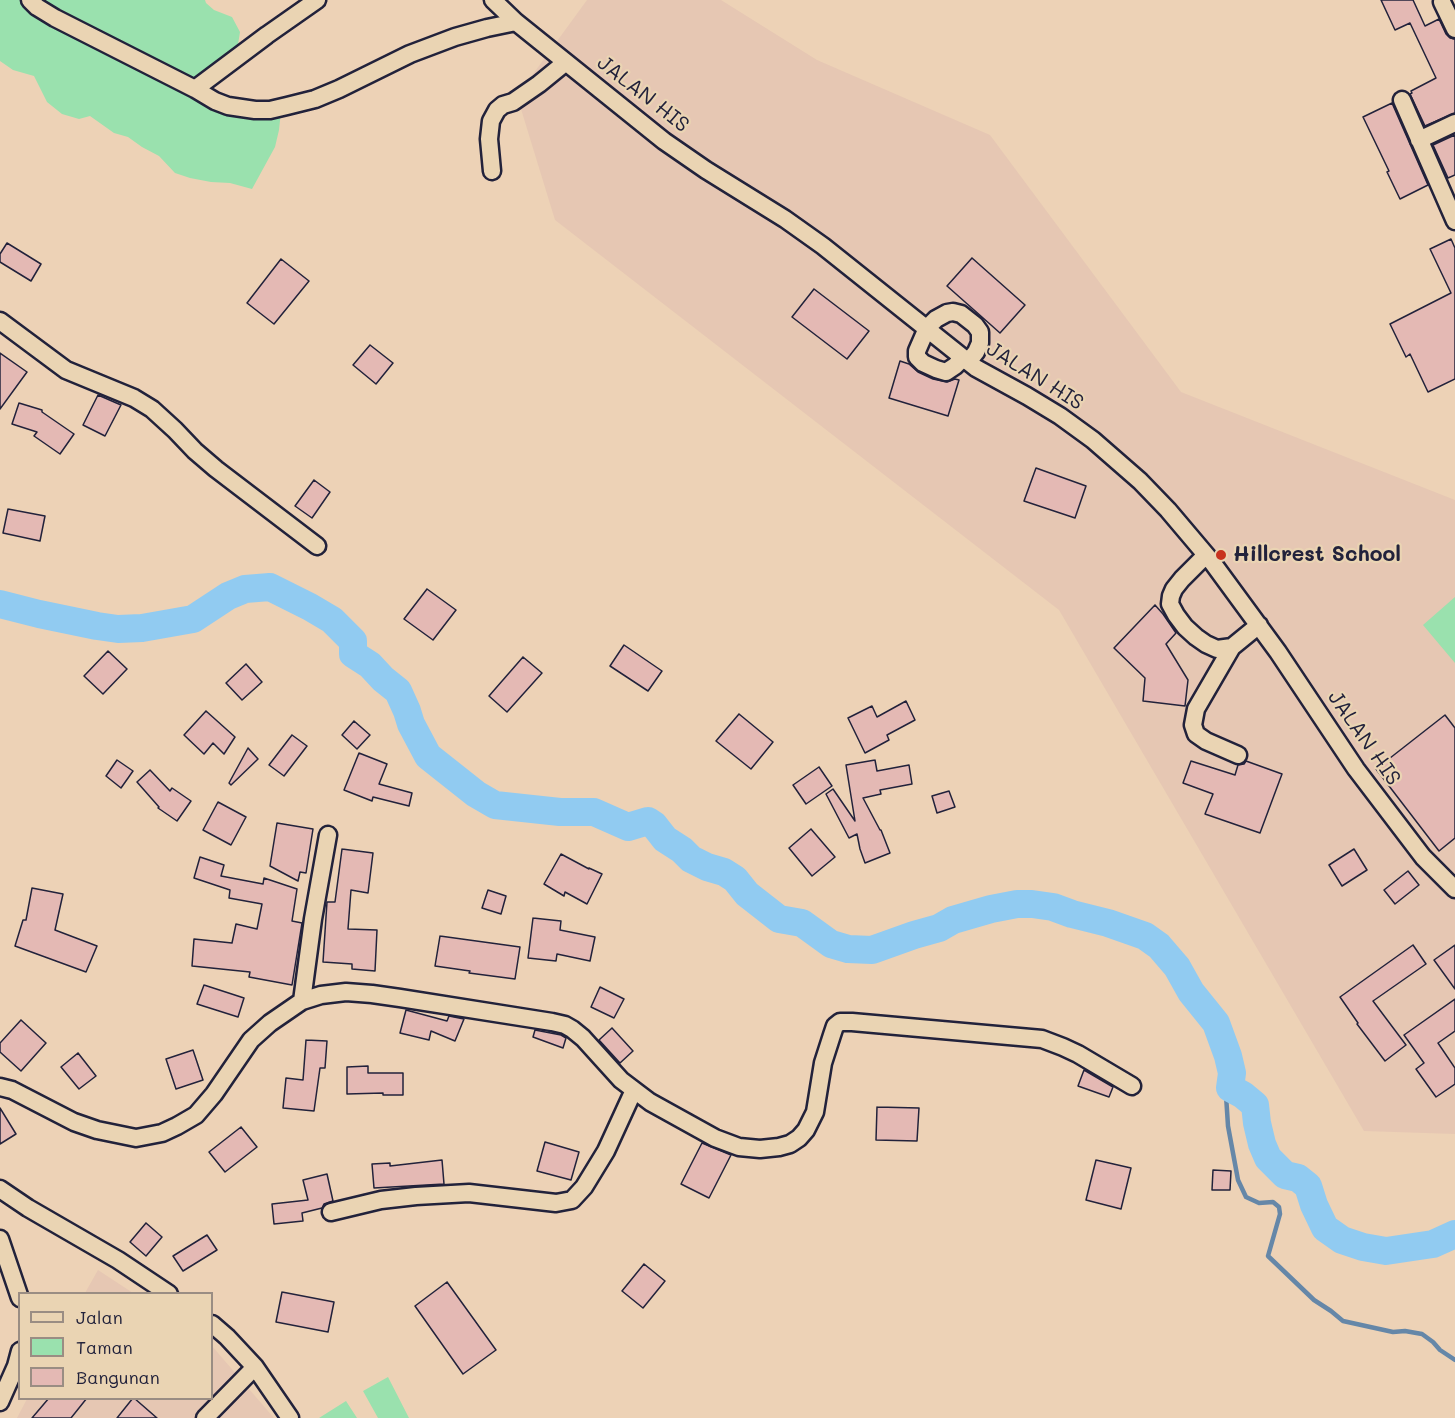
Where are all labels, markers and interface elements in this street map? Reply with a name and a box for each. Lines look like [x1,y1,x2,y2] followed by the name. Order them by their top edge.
[592,50,694,138] street label: JALAN HIS
[982,336,1088,416] street label: JALAN HIS
[1233,542,1401,568] place label: Hillcrest School
[1214,548,1228,562] marker: Hillcrest School
[1322,686,1406,790] street label: JALAN HIS
[18,1292,213,1400] legend
[76,1305,123,1329] text: Jalan
[76,1335,133,1359] text: Taman
[76,1365,160,1389] text: Bangunan

